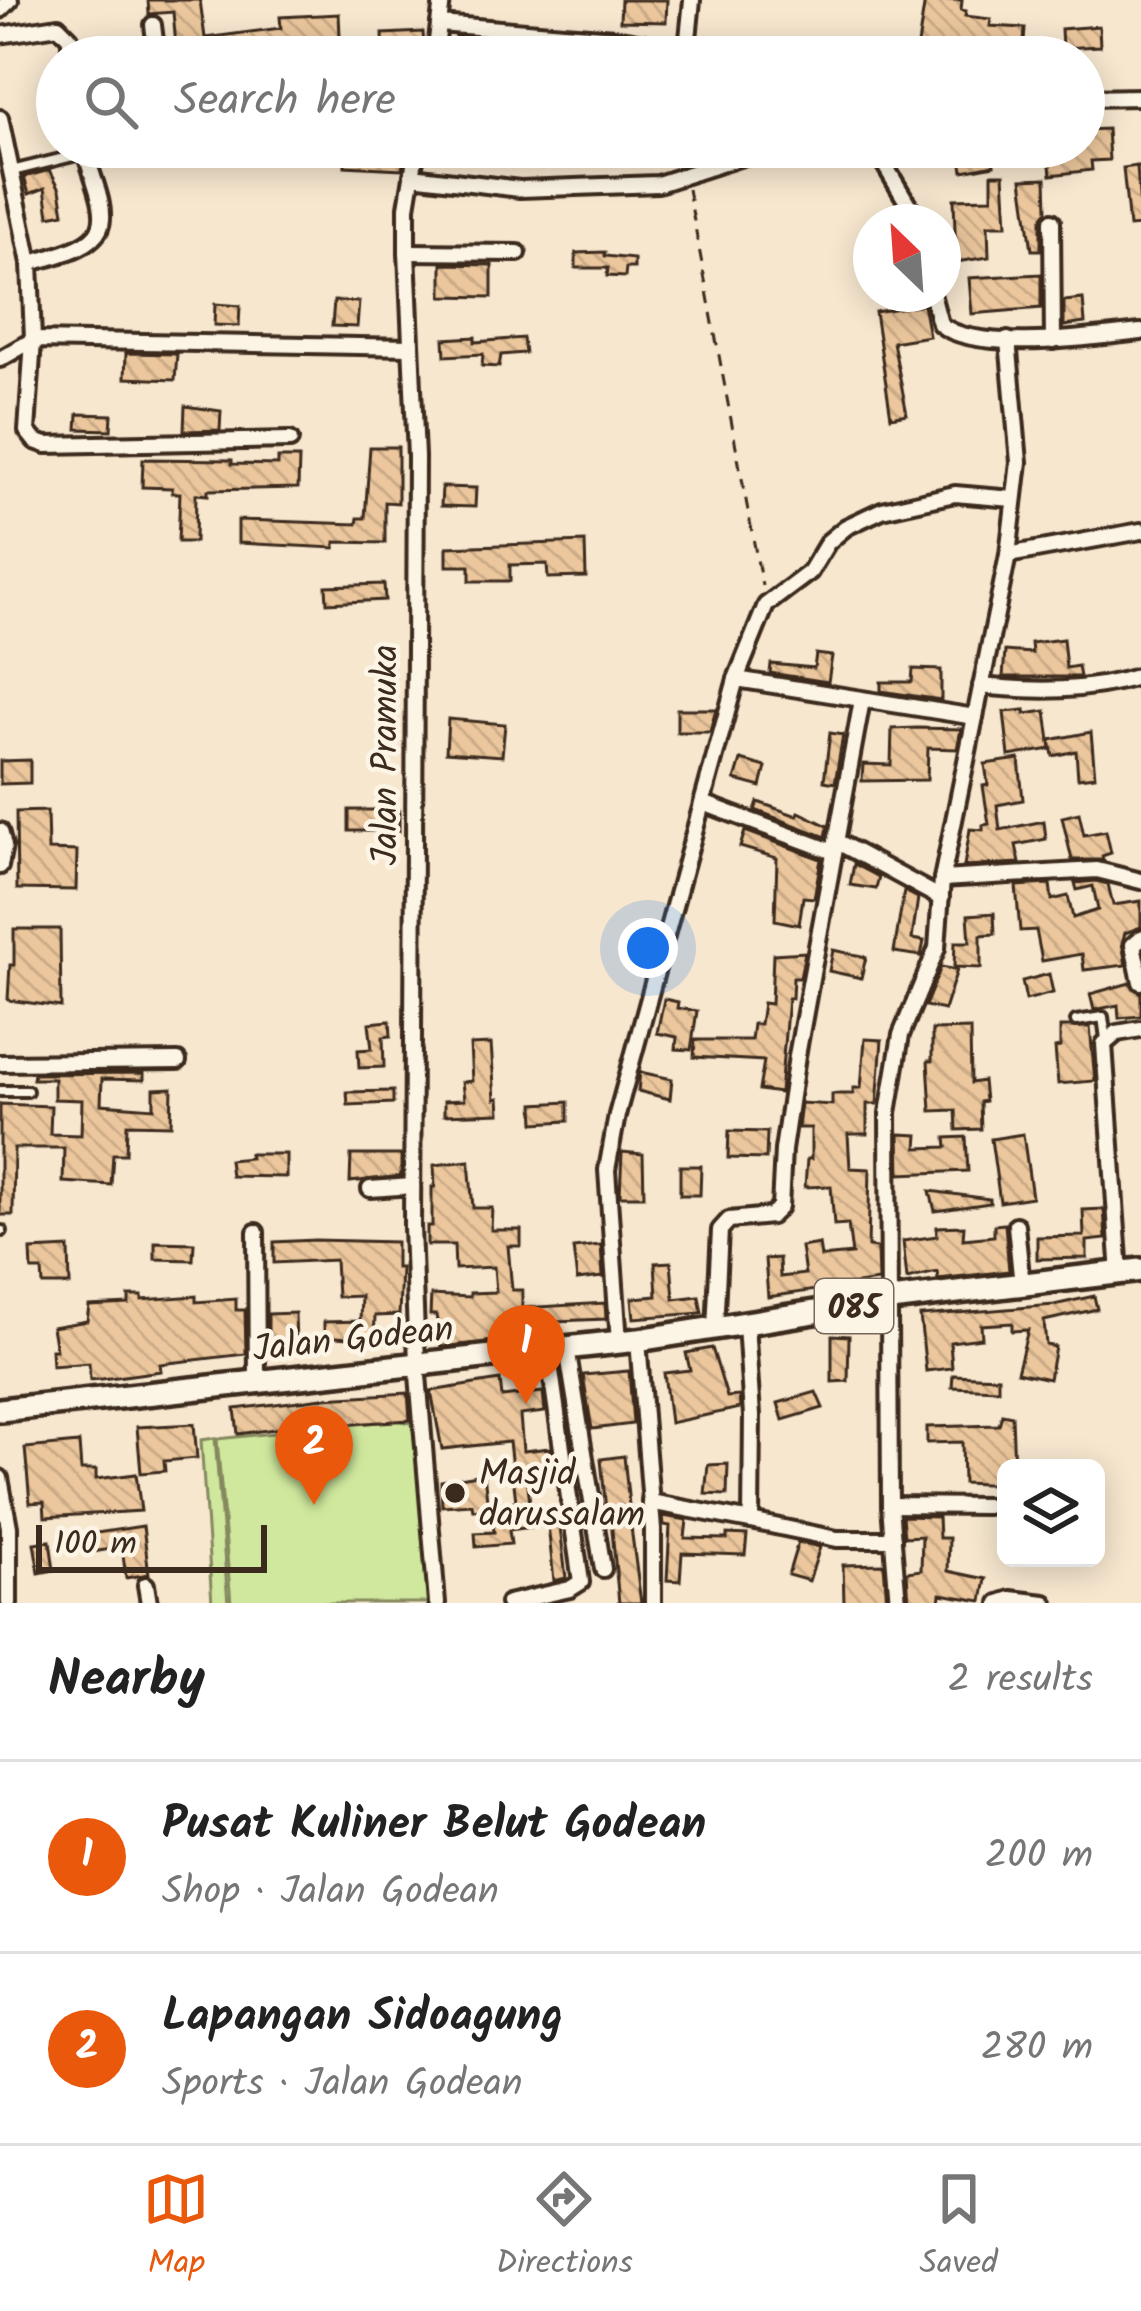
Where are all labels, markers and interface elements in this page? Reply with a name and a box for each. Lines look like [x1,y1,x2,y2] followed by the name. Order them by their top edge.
[36,36,1105,168] search box
[174,66,396,138] text: Search here
[78,69,144,135] icon: search
[853,204,961,312] north arrow
[359,644,416,866] street label: Jalan Pramuka
[618,918,678,978] your location
[815,1279,893,1333] road number: 085
[250,1302,457,1379] street label: Jalan Godean
[487,1305,565,1404] pin: 1
[275,1406,353,1505] pin: 2
[479,1447,645,1545] place label: Masjid darussalam
[997,1459,1105,1567] map controls
[997,1459,1105,1567] button: layers
[442,1480,468,1506] marker: Masjid darussalam
[36,1519,267,1572] scale bar
[54,1519,137,1572] text: 100 m
[48,1641,205,1722] text: Nearby
[948,1650,1093,1712] text: 2 results
[162,1790,706,1862] text: Pusat Kuliner Belut Godean
[81,1826,93,1888] text: 1
[985,1826,1093,1888] text: 200 m
[162,1862,499,1924] text: Shop · Jalan Godean
[162,1982,563,2054] text: Lapangan Sidoagung
[76,2018,98,2080] text: 2
[981,2018,1093,2080] text: 280 m
[162,2054,523,2116] text: Sports · Jalan Godean
[143,2166,209,2291] tab: Map
[496,2166,633,2291] tab: Directions
[919,2166,998,2291] tab: Saved

